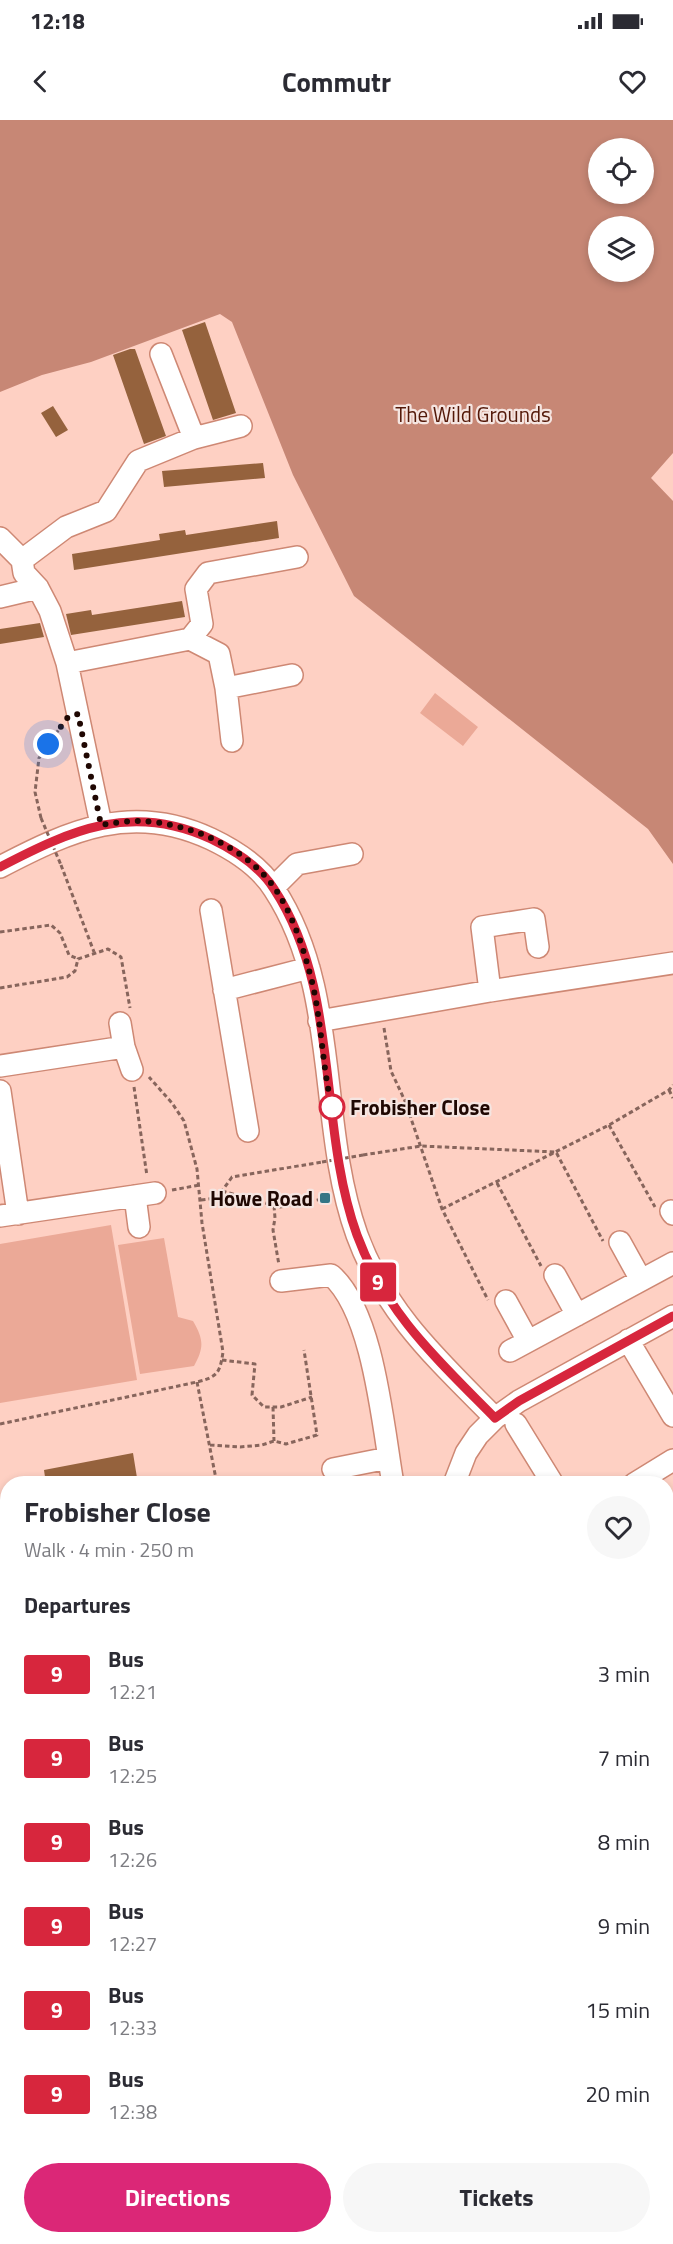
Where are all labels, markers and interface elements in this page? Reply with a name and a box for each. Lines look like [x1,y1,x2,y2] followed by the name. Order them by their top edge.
[30,4,85,38] text: 12:18
[282,61,391,102] text: Commutr
[24,65,57,98] icon: back
[616,65,649,98] icon: heart
[588,138,654,282] map controls
[588,138,654,204] button: locate
[588,216,654,282] button: layers
[395,398,551,430] park label: The Wild Grounds
[33,729,63,759] your location
[350,1091,490,1123] place label: Frobisher Close
[319,1094,345,1120] marker: Frobisher Close
[210,1182,313,1214] place label: Howe Road
[318,1191,332,1205] marker: Howe Road
[358,1262,398,1302] line badge: 9
[372,1266,384,1298] text: 9
[24,1490,211,1533] text: Frobisher Close
[587,1496,650,1559] button: heart
[24,1534,194,1565] text: Walk · 4 min · 250 m
[24,1588,131,1622] text: Departures
[108,1642,144,1676] text: Bus
[598,1657,650,1691] text: 3 min
[51,1658,63,1690] text: 9
[108,1676,157,1707] text: 12:21
[108,1726,144,1760] text: Bus
[598,1741,650,1775] text: 7 min
[51,1742,63,1774] text: 9
[108,1760,157,1791] text: 12:25
[108,1810,144,1844] text: Bus
[598,1825,650,1859] text: 8 min
[51,1826,63,1858] text: 9
[108,1844,157,1875] text: 12:26
[108,1894,144,1928] text: Bus
[598,1909,650,1943] text: 9 min
[51,1910,63,1942] text: 9
[108,1928,157,1959] text: 12:27
[108,1978,144,2012] text: Bus
[585,1993,650,2027] text: 15 min
[51,1994,63,2026] text: 9
[108,2012,157,2043] text: 12:33
[108,2062,144,2096] text: Bus
[585,2077,650,2111] text: 20 min
[51,2078,63,2110] text: 9
[108,2096,157,2127] text: 12:38
[24,2163,331,2232] button: Directions
[343,2163,650,2232] button: Tickets

